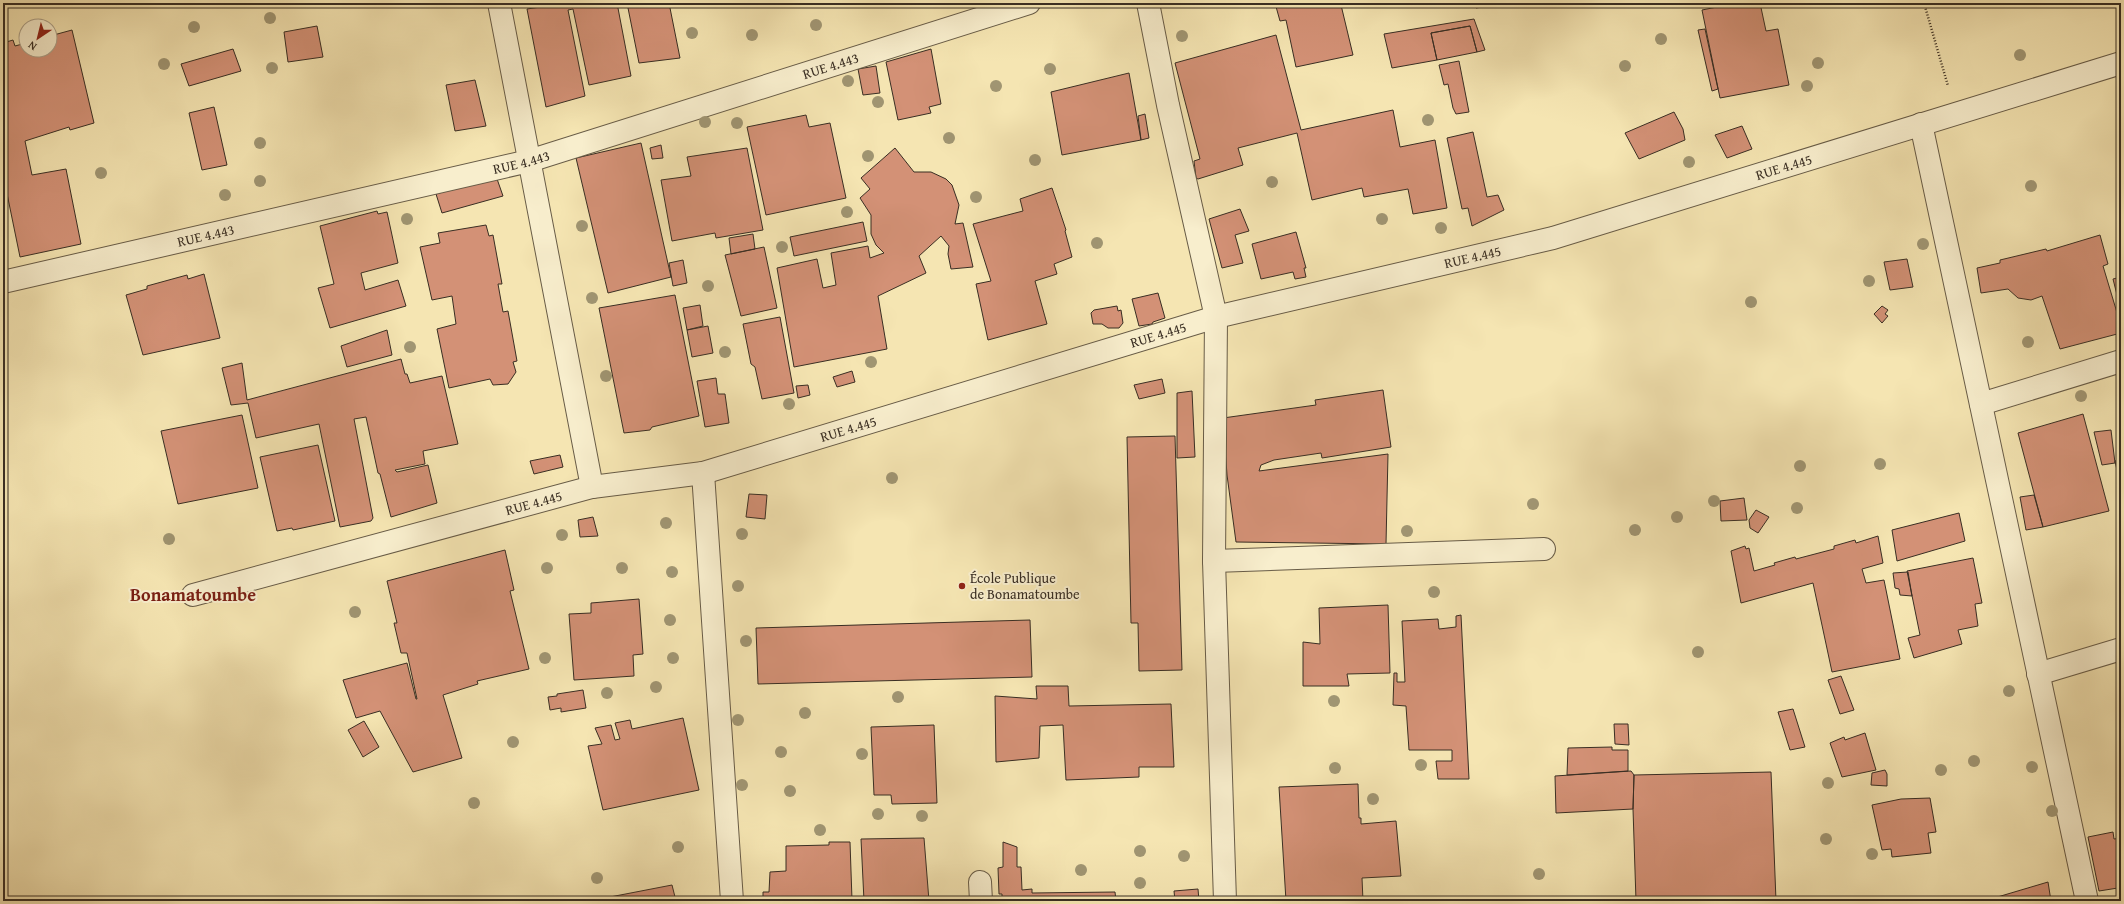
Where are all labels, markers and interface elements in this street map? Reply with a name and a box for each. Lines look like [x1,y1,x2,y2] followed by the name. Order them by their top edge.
[18,18,58,58] north arrow
[24,37,40,55] text: N
[800,47,861,84] street label: RUE 4.443
[491,145,552,179] street label: RUE 4.443
[1753,149,1814,185] street label: RUE 4.445
[175,219,236,252] street label: RUE 4.443
[1442,241,1503,273] street label: RUE 4.445
[1128,317,1189,353] street label: RUE 4.445
[818,411,879,447] street label: RUE 4.445
[503,486,564,520] street label: RUE 4.445
[970,568,1080,604] place label: École Publique de Bonamatoumbe
[130,581,256,608] district label: Bonamatoumbe
[957,581,967,591] marker: École Publique de Bonamatoumbe

